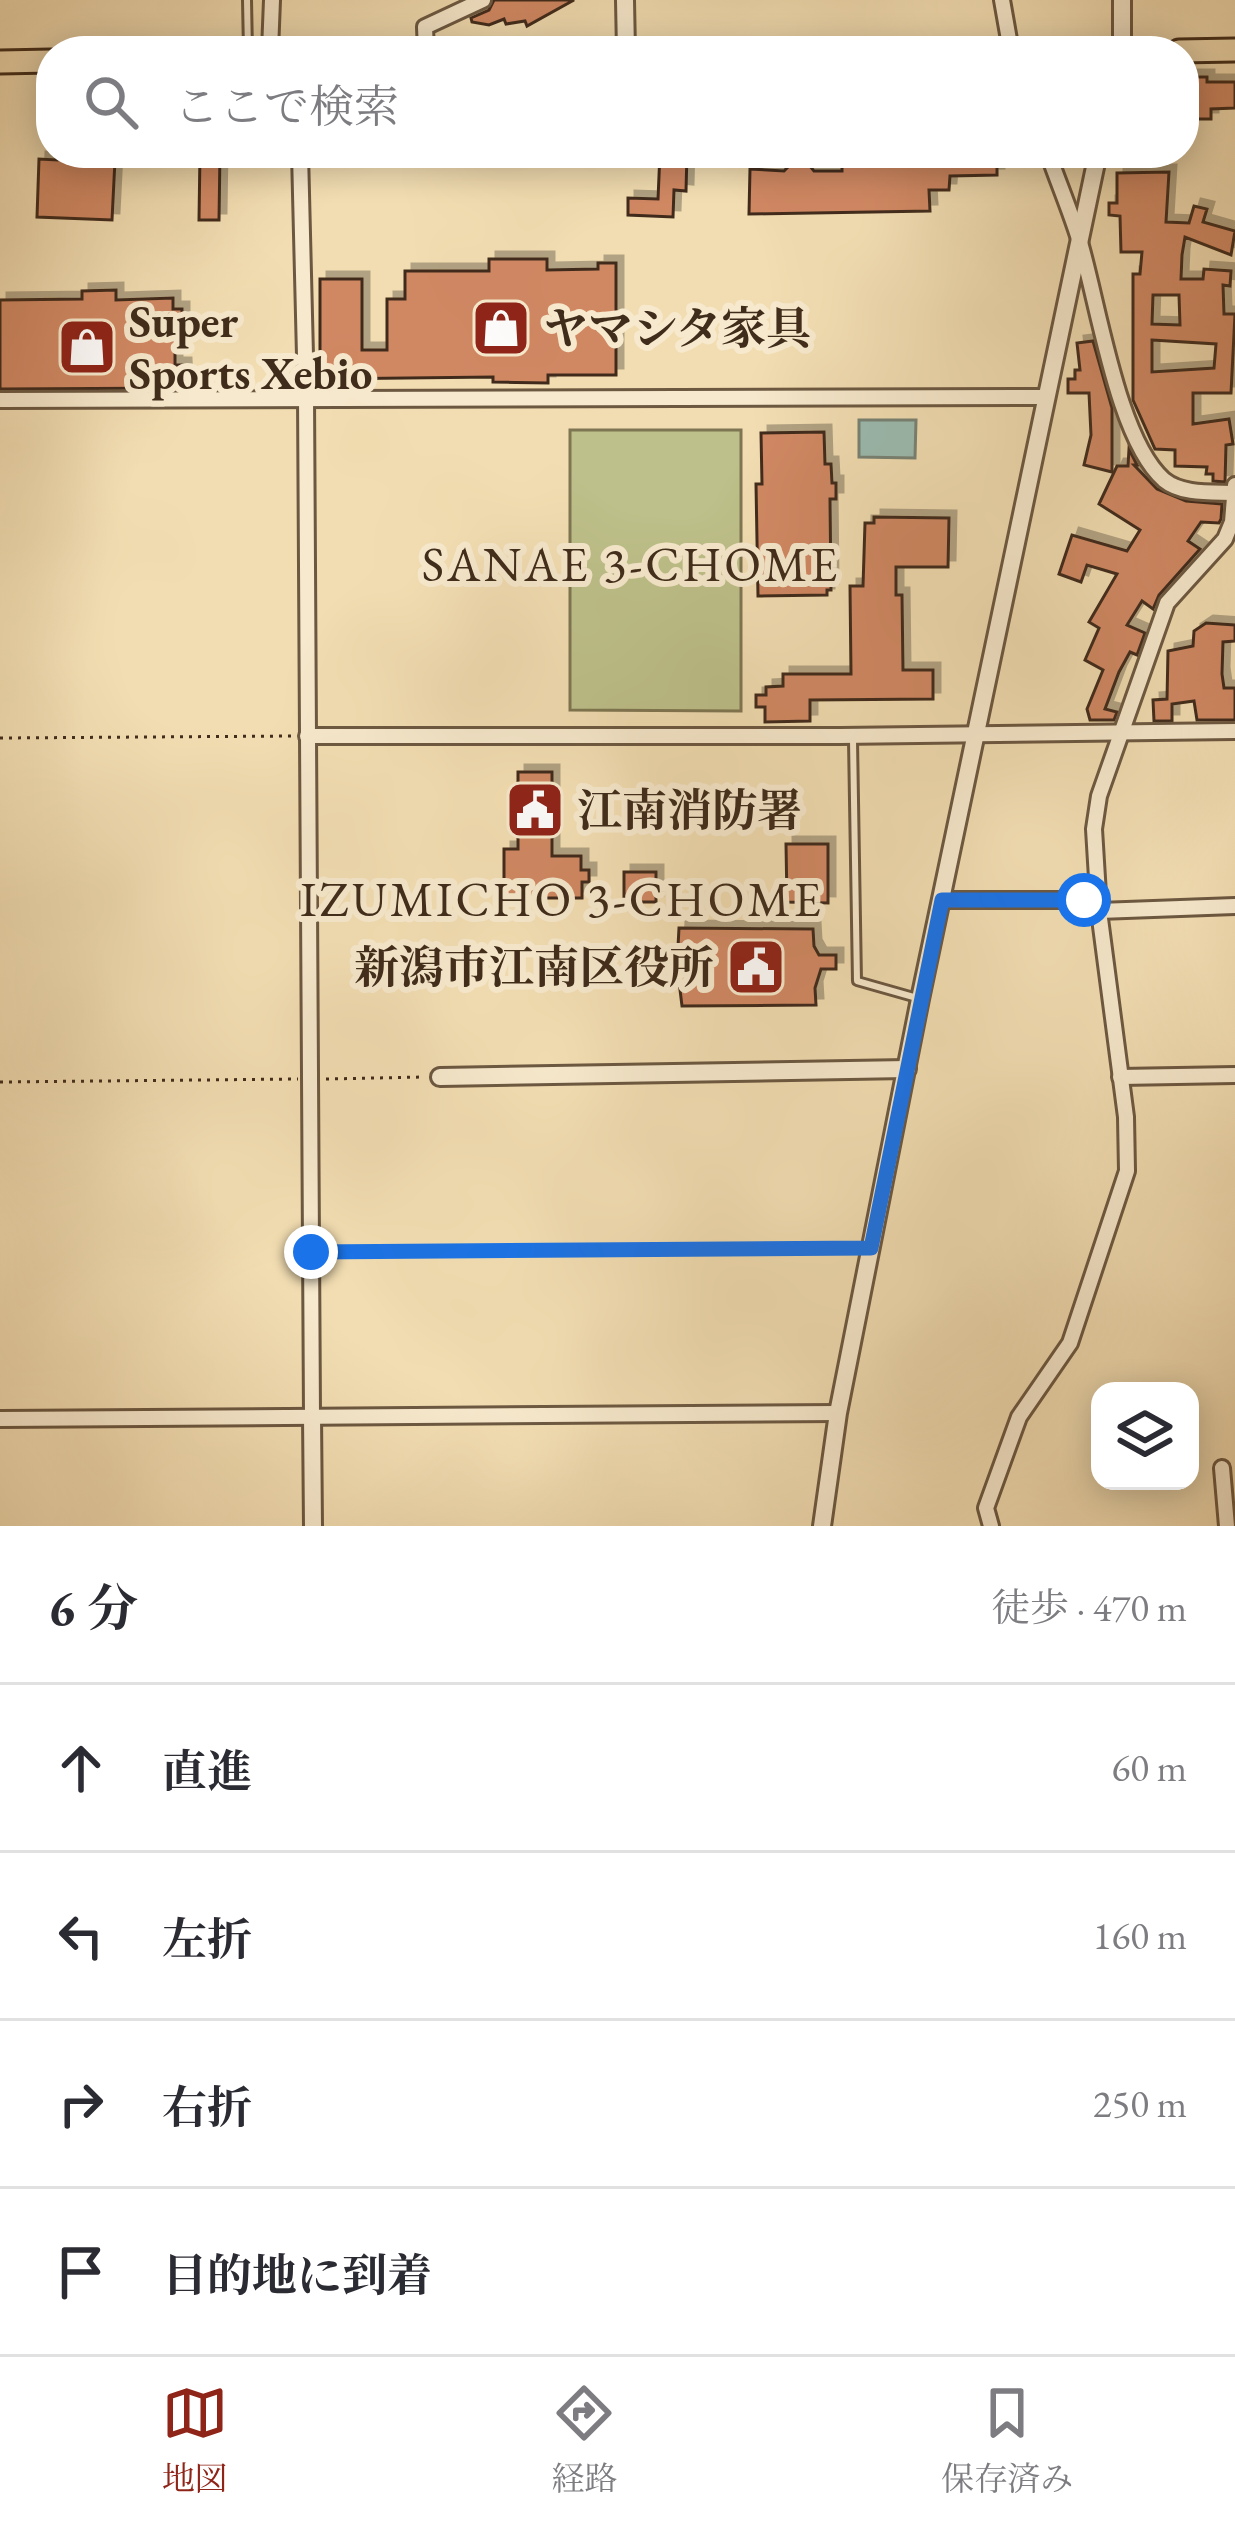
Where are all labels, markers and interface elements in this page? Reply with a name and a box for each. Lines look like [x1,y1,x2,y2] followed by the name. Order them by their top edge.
[36,36,1199,168] search box
[78,69,144,135] icon: search
[174,77,399,135] text: ここで検索
[129,292,372,402] place label: Super Sports Xebio
[470,297,532,359] shop icon: ヤマシタ家具
[543,299,811,357] place label: ヤマシタ家具
[56,316,118,378] shop icon: Super Sports Xebio
[422,533,840,595] district label: SANAE 3-CHOME
[504,779,566,841] public building icon: 江南消防署
[577,781,802,839] place label: 江南消防署
[300,868,824,930] district label: IZUMICHO 3-CHOME
[1057,873,1111,927] route start
[725,936,787,998] public building icon: 新潟市江南区役所
[354,938,714,996] place label: 新潟市江南区役所
[284,1225,338,1279] route end
[1091,1382,1199,1490] map controls
[1091,1382,1199,1490] button: layers
[48,1575,138,1641] text: 6 分
[991,1582,1187,1633] text: 徒歩 · 470 m
[48,1735,114,1801] icon: ahead
[162,1742,252,1800] text: 直進
[1111,1742,1187,1793] text: 60 m
[48,1903,114,1969] icon: left
[162,1910,252,1968] text: 左折
[1093,1910,1187,1961] text: 160 m
[48,2071,114,2137] icon: right
[162,2078,252,2136] text: 右折
[1093,2078,1187,2129] text: 250 m
[48,2239,114,2305] icon: arrive
[162,2246,432,2304] text: 目的地に到着
[162,2380,228,2500] tab: 地図
[551,2380,617,2500] tab: 経路
[941,2380,1073,2500] tab: 保存済み

